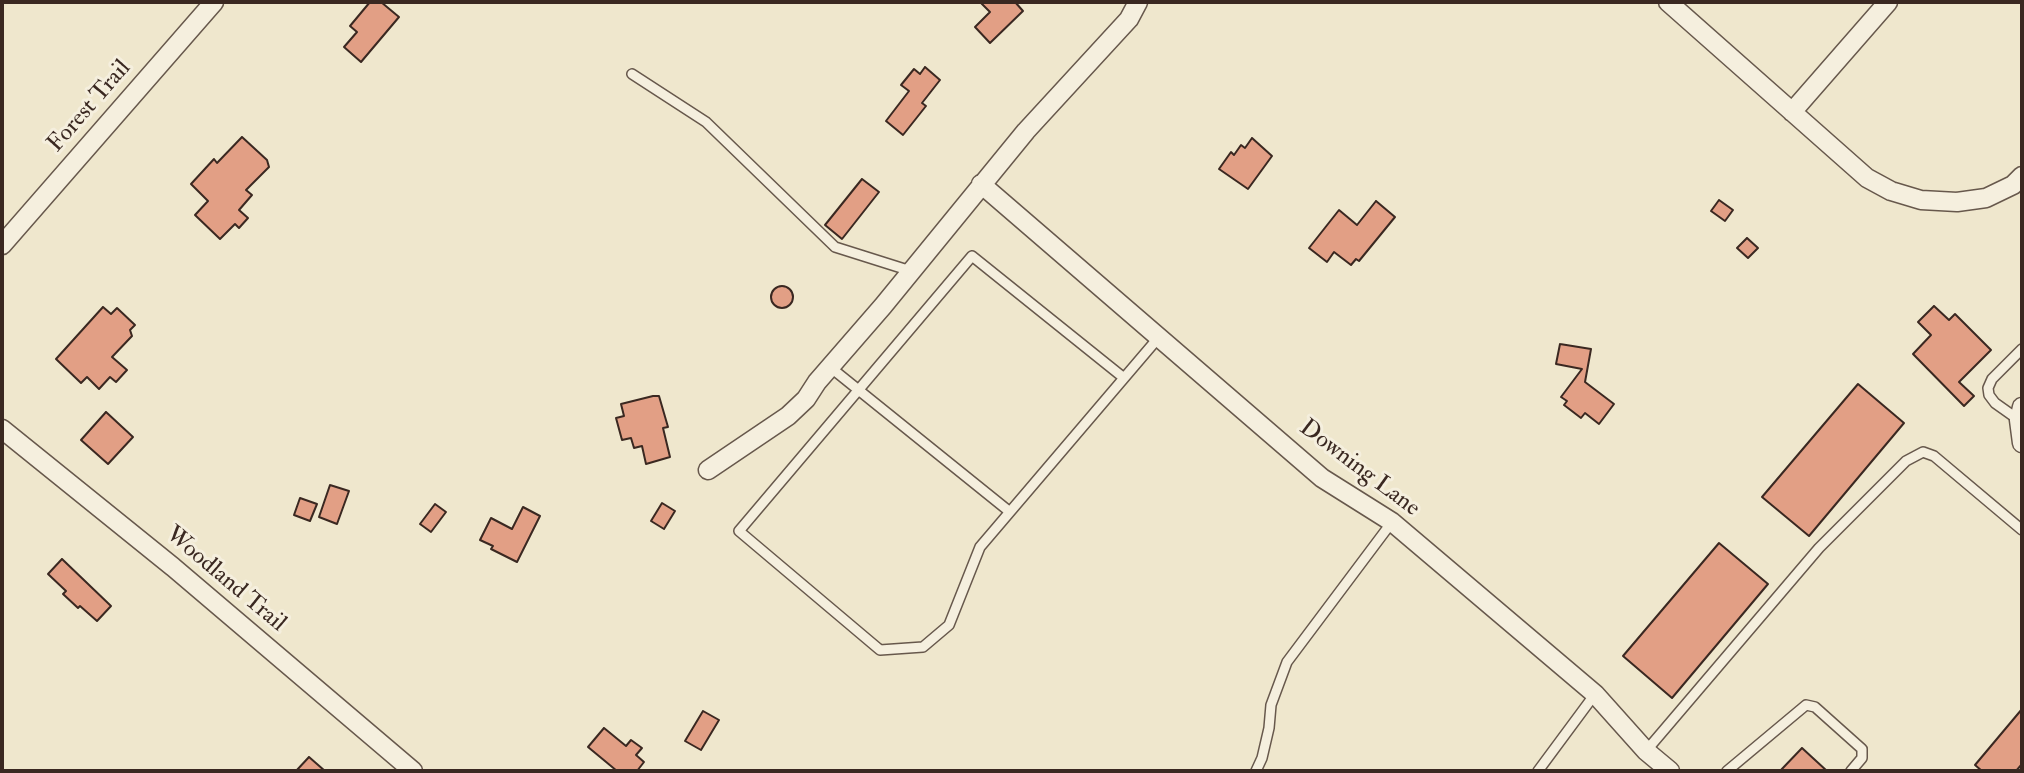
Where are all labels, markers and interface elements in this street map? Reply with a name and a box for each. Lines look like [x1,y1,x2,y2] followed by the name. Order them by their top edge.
[42,55,138,159] street label: Forest Trail
[1293,414,1425,524] street label: Downing Lane
[159,521,291,639] street label: Woodland Trail

